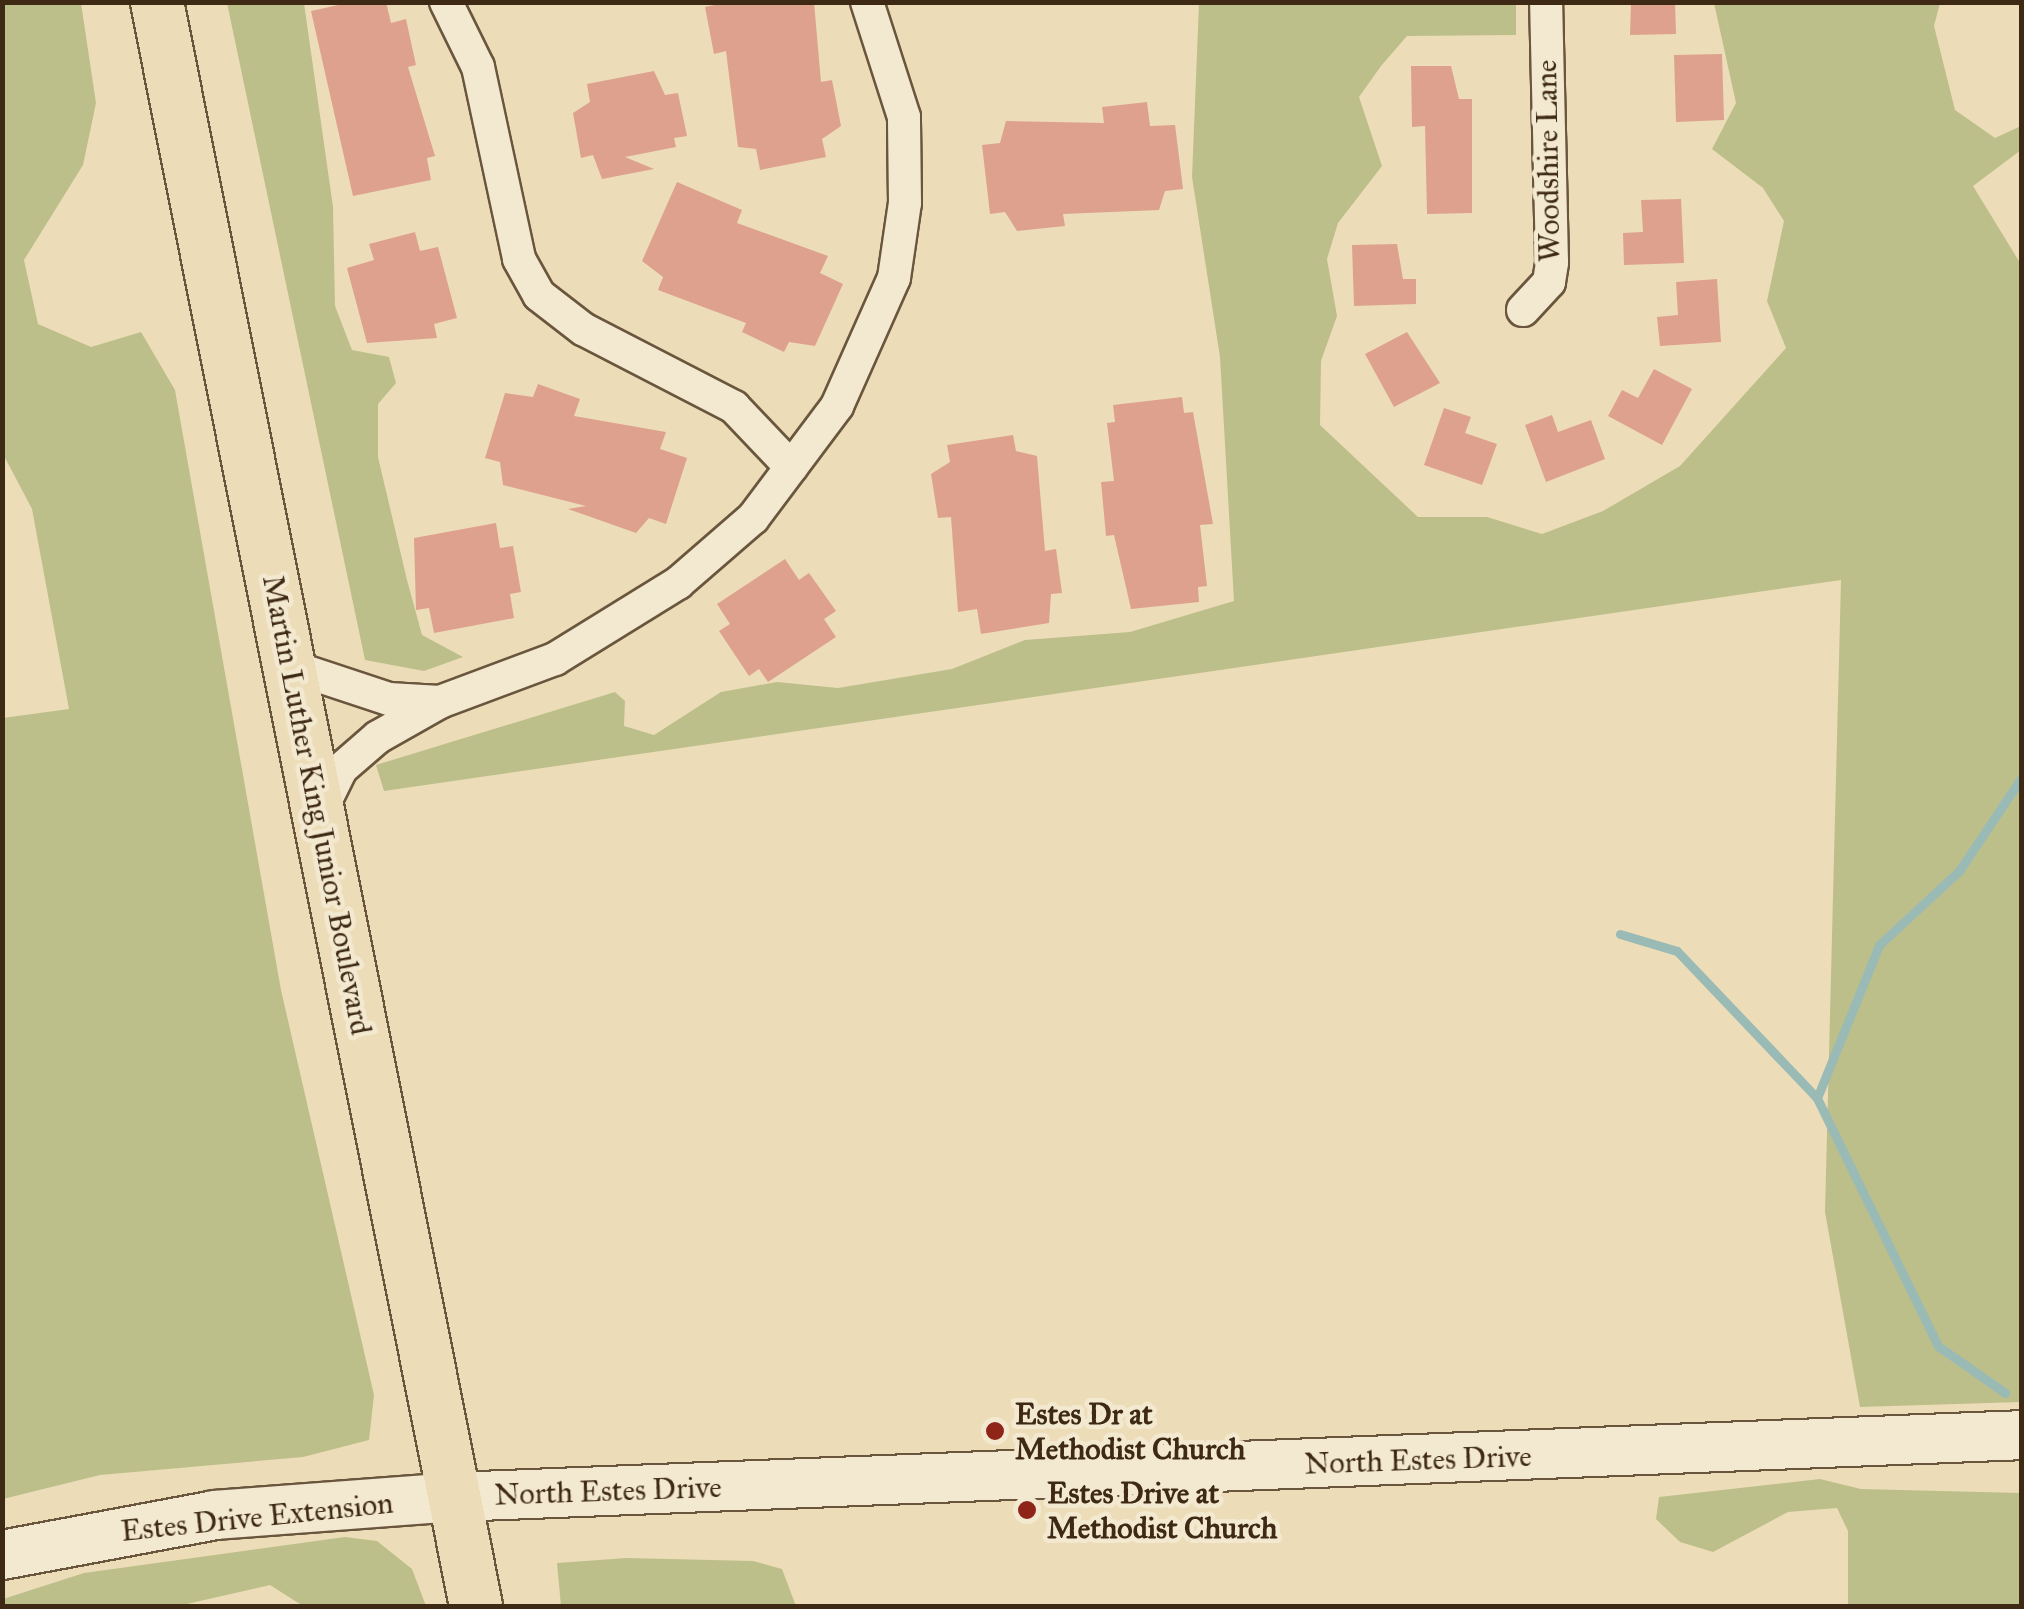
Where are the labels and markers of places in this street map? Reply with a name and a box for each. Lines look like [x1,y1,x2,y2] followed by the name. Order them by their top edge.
[1015,1396,1245,1466] place label: Estes Dr at Methodist Church
[984,1420,1006,1442] marker: Estes Dr at Methodist Church
[1047,1475,1277,1546] place label: Estes Drive at Methodist Church
[1016,1499,1038,1521] marker: Estes Drive at Methodist Church

